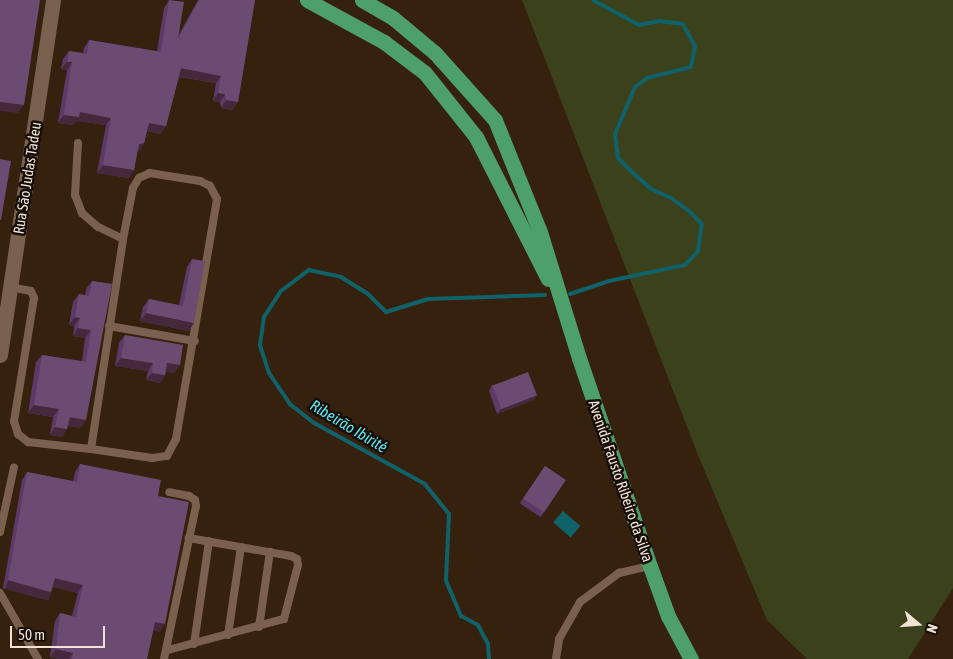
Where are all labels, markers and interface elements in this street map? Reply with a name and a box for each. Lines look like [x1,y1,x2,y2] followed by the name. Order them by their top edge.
[9,121,45,235] street label: Rua São Judas Tadeu
[307,395,391,457] water label: Ribeirão Ibirité
[585,398,657,564] street label: Avenida Fausto Ribeiro da Silva
[893,599,943,649] north arrow
[12,616,108,648] scale bar
[923,622,941,635] text: N
[18,626,45,643] text: 50 m

